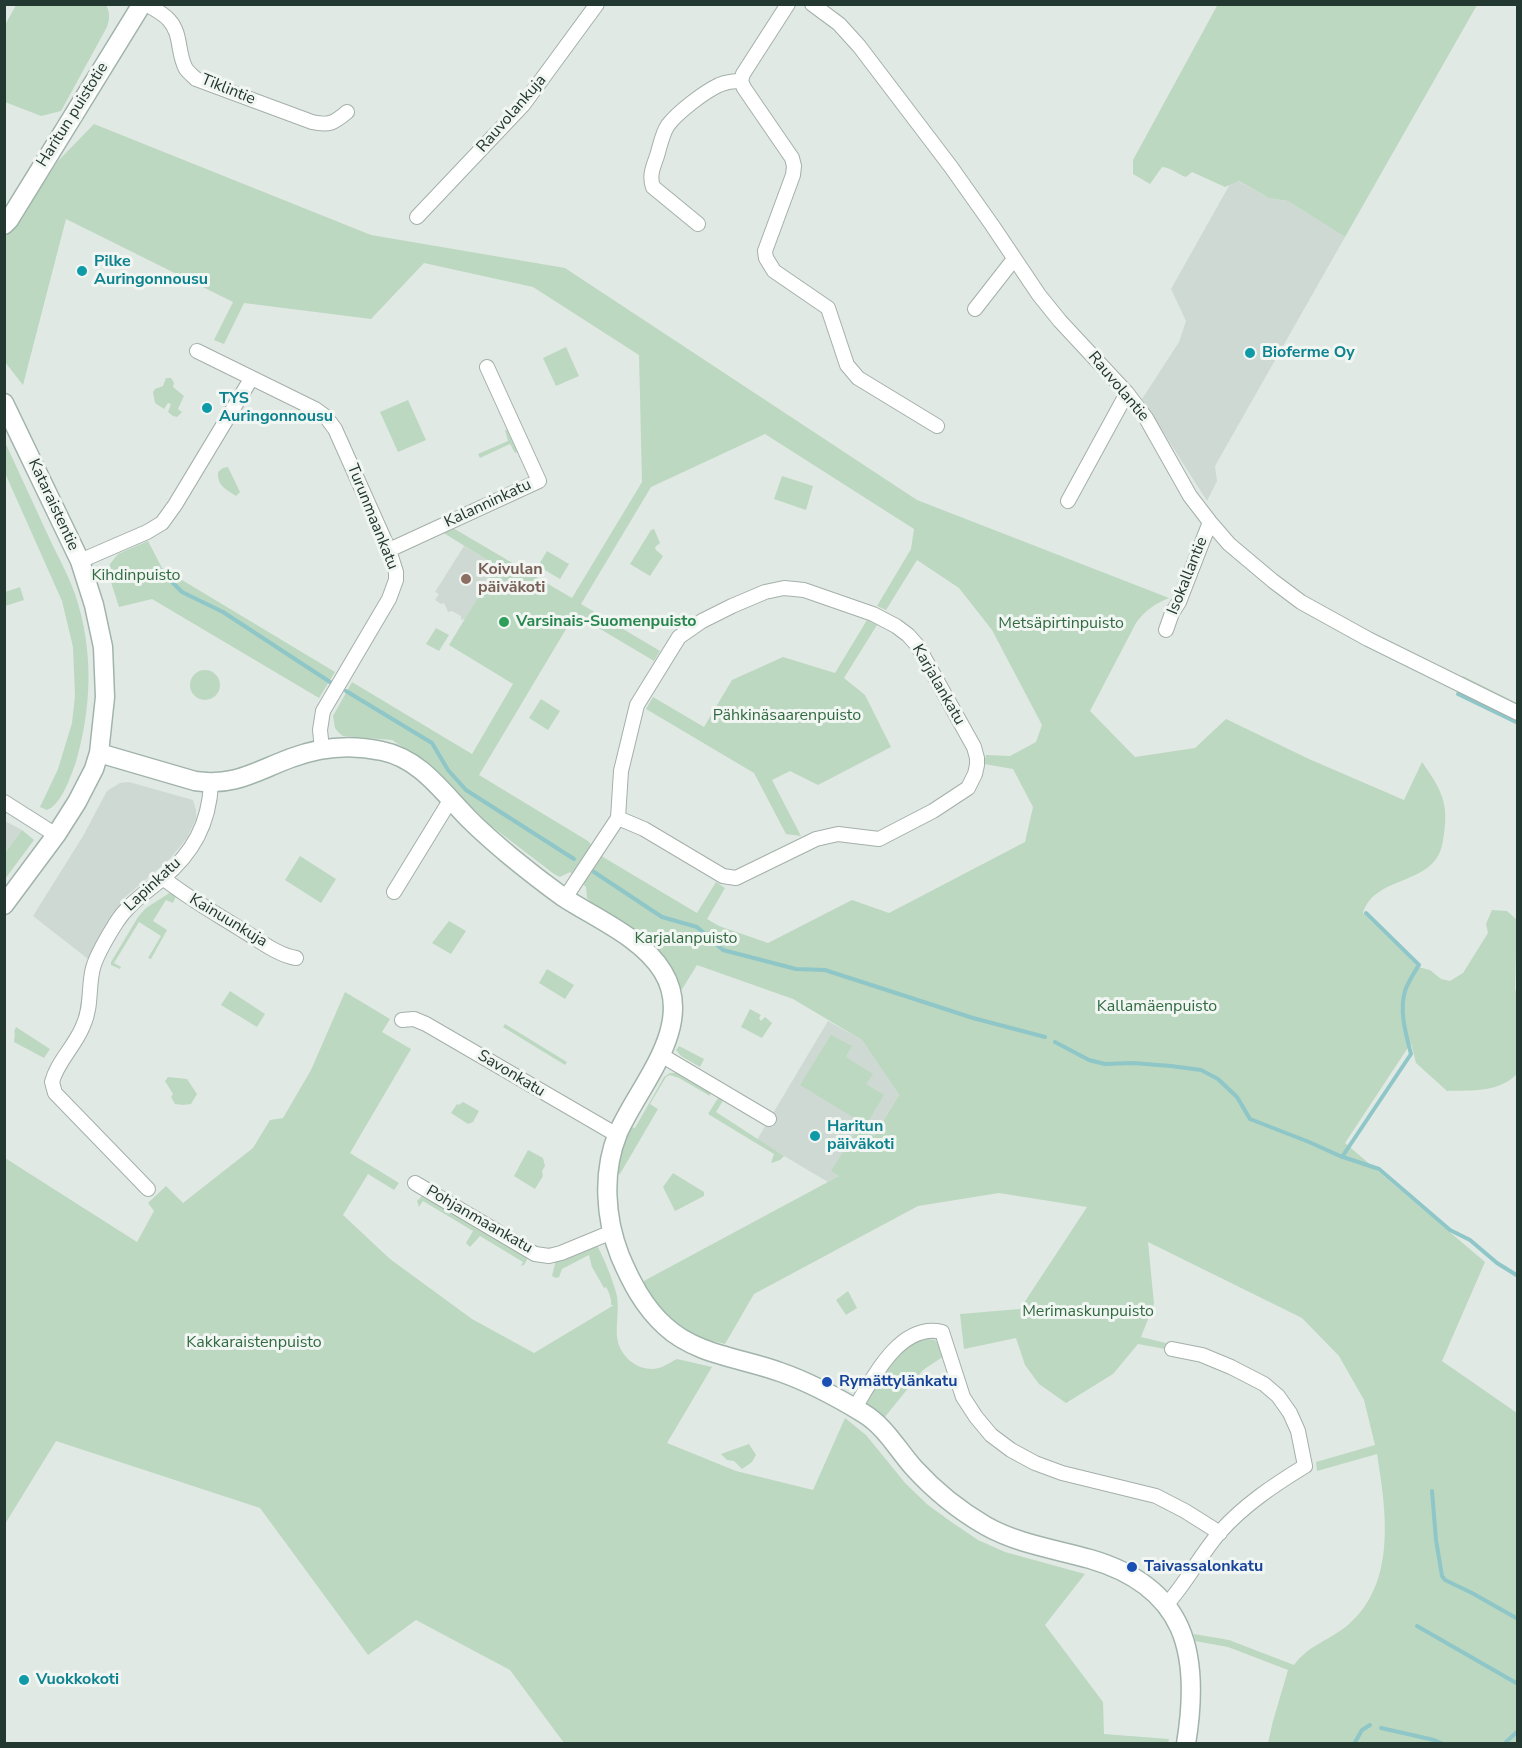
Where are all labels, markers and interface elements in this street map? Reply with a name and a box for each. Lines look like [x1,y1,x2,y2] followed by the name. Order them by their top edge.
[33,59,113,171] street label: Haritun puistotie
[198,70,258,110] street label: Tiklintie
[473,71,551,157] street label: Rauvolankuja
[94,252,208,290] place label: Pilke Auringonnousu
[75,264,89,278] marker: Pilke Auringonnousu
[1262,343,1355,363] place label: Bioferme Oy
[1243,346,1257,360] marker: Bioferme Oy
[1083,348,1153,426] street label: Rauvolantie
[219,389,333,427] place label: TYS Auringonnousu
[200,401,214,415] marker: TYS Auringonnousu
[23,456,83,554] street label: Kataraistentie
[342,461,402,573] street label: Turunmaankatu
[442,476,534,532] street label: Kalanninkatu
[1164,534,1212,618] street label: Isokallantie
[478,560,545,598] place label: Koivulan päiväkoti
[92,566,180,586] park label: Kihdinpuisto
[459,572,473,586] marker: Koivulan päiväkoti
[516,612,696,632] place label: Varsinais-Suomenpuisto
[998,614,1124,634] park label: Metsäpirtinpuisto
[497,615,511,629] marker: Varsinais-Suomenpuisto
[907,641,969,729] street label: Karjalankatu
[713,706,861,726] park label: Pähkinäsaarenpuisto
[121,854,185,916] street label: Lapinkatu
[186,890,270,952] street label: Kainuunkuja
[635,929,737,949] park label: Karjalanpuisto
[1097,997,1217,1017] park label: Kallamäenpuisto
[474,1046,548,1102] street label: Savonkatu
[827,1117,894,1155] place label: Haritun päiväkoti
[808,1129,822,1143] marker: Haritun päiväkoti
[422,1182,536,1258] street label: Pohjanmaankatu
[1022,1302,1154,1322] park label: Merimaskunpuisto
[186,1333,322,1353] park label: Kakkaraistenpuisto
[839,1372,957,1392] place label: Rymättylänkatu
[820,1375,834,1389] marker: Rymättylänkatu
[1144,1557,1263,1577] place label: Taivassalonkatu
[1125,1560,1139,1574] marker: Taivassalonkatu
[36,1670,119,1690] place label: Vuokkokoti
[17,1673,31,1687] marker: Vuokkokoti

